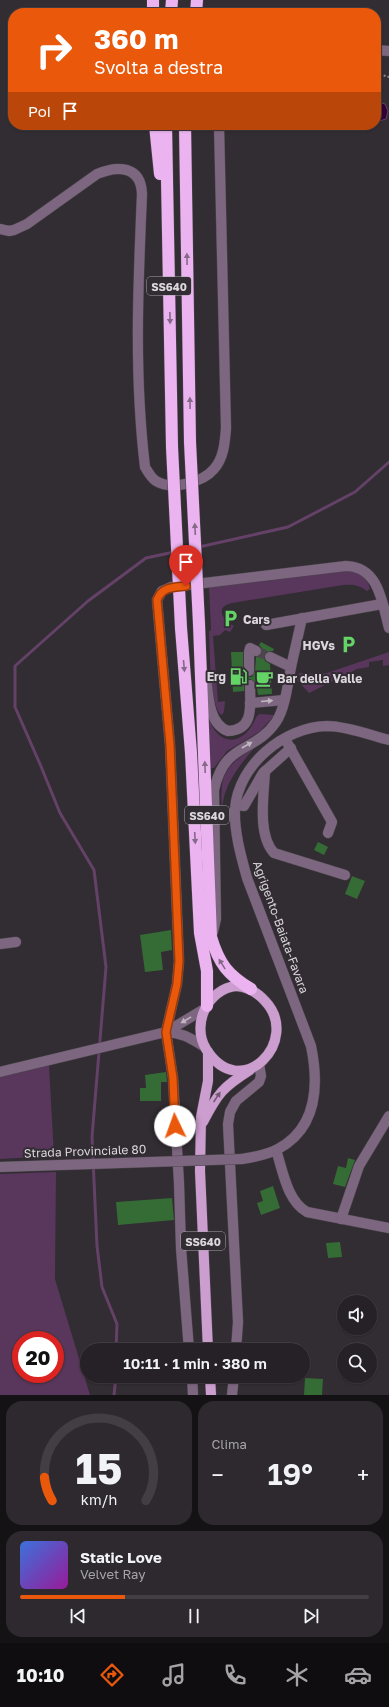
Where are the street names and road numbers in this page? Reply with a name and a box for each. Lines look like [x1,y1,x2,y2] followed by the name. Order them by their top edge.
[147,277,191,295] road number: SS640
[185,806,229,824] road number: SS640
[250,859,312,995] street label: Agrigento-Baiata-Favara
[24,1141,146,1161] street label: Strada Provinciale 80
[181,1232,225,1250] road number: SS640

